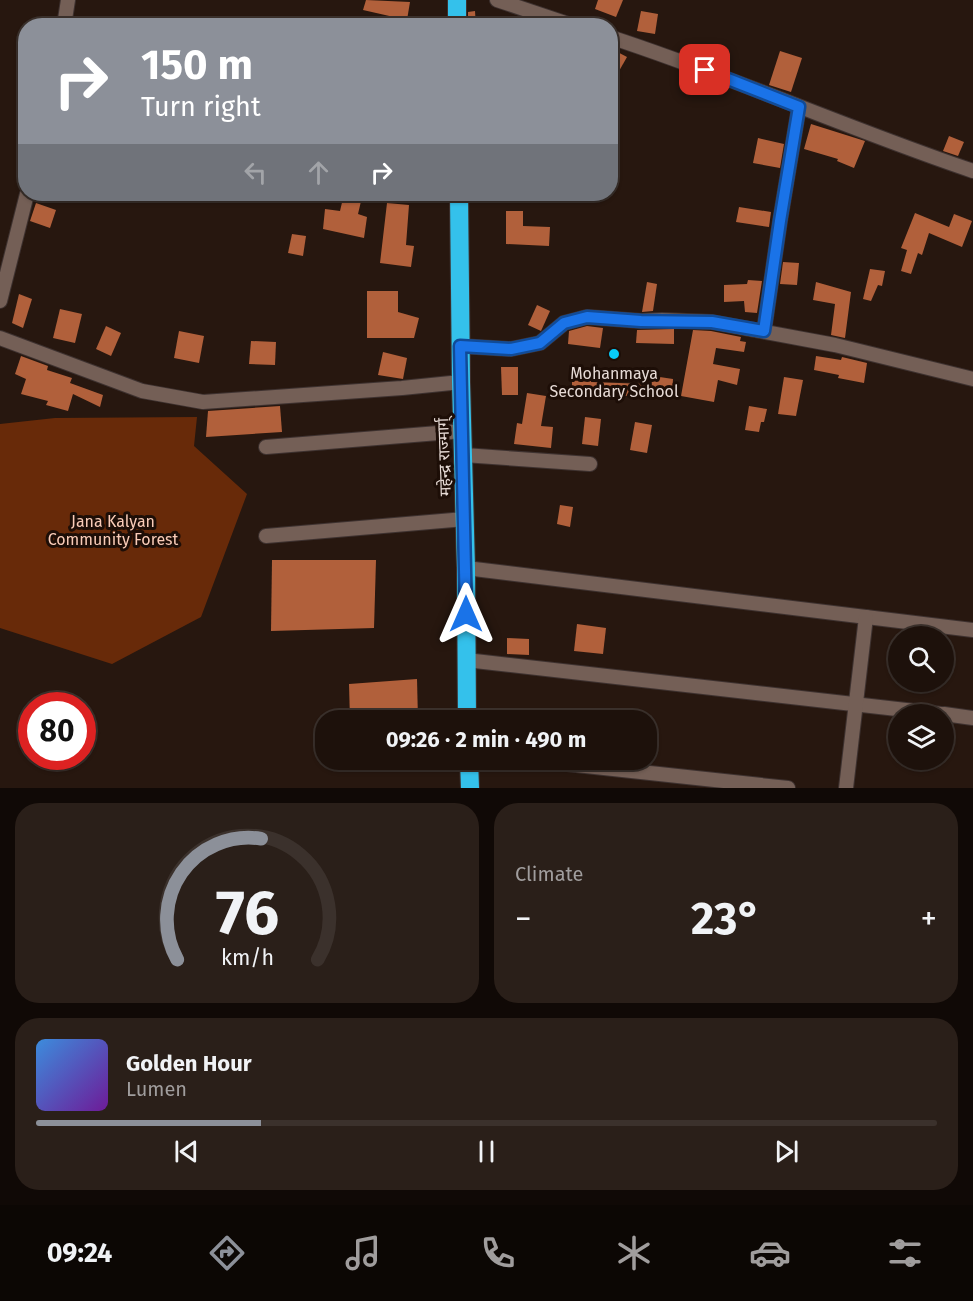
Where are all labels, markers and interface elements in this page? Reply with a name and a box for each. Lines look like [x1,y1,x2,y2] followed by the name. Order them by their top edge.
[141,40,253,90] text: 150 m
[42,42,120,120] icon: right
[679,44,730,95] pin
[688,53,721,86] icon: arrive
[141,91,261,123] text: Turn right
[239,156,272,189] icon: left
[302,156,335,189] icon: ahead
[365,156,398,189] icon: right
[607,347,621,361] marker: Mohanmaya Secondary School
[549,364,679,401] place label: Mohanmaya Secondary School
[433,415,456,496] street label: महेन्द्र राज्मार्ग्
[48,512,179,549] park label: Jana Kalyan Community Forest
[434,582,498,646] position arrow
[888,626,954,770] map controls
[888,626,954,692] button: search
[18,692,96,770] speed limit sign: 80
[888,704,954,770] button: layers
[386,726,586,753] text: 09:26 · 2 min · 490 m
[515,862,583,886] text: Climate
[215,876,279,951] text: 76
[691,892,761,946] text: 23°
[515,899,532,939] text: −
[921,899,937,939] text: +
[220,945,274,971] text: km/h
[126,1050,252,1077] text: Golden Hour
[126,1077,187,1101] text: Lumen
[170,1135,203,1168] icon: previous
[470,1135,503,1168] icon: pause
[770,1135,803,1168] icon: next
[206,1232,248,1274] icon: directions
[342,1232,384,1274] icon: music
[477,1232,519,1274] icon: phone
[613,1232,655,1274] icon: climate
[749,1232,791,1274] icon: car
[884,1232,926,1274] icon: filters
[47,1237,112,1269] text: 09:24

